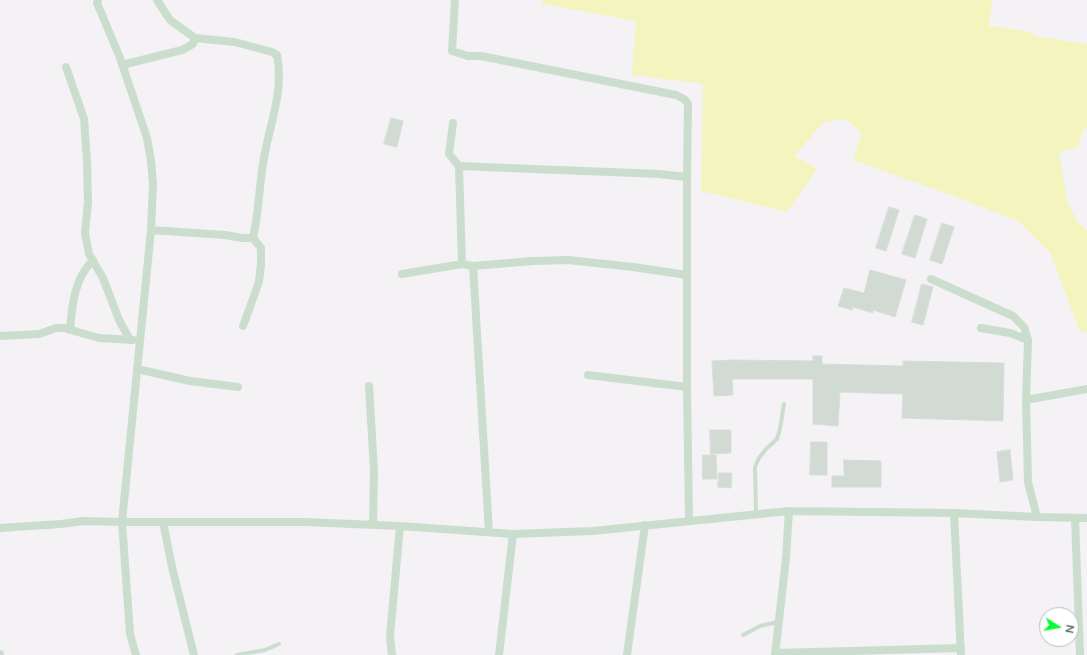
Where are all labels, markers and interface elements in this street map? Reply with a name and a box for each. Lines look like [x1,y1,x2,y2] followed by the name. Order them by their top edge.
[1039,607,1079,647] north arrow
[1062,624,1077,635] text: N

